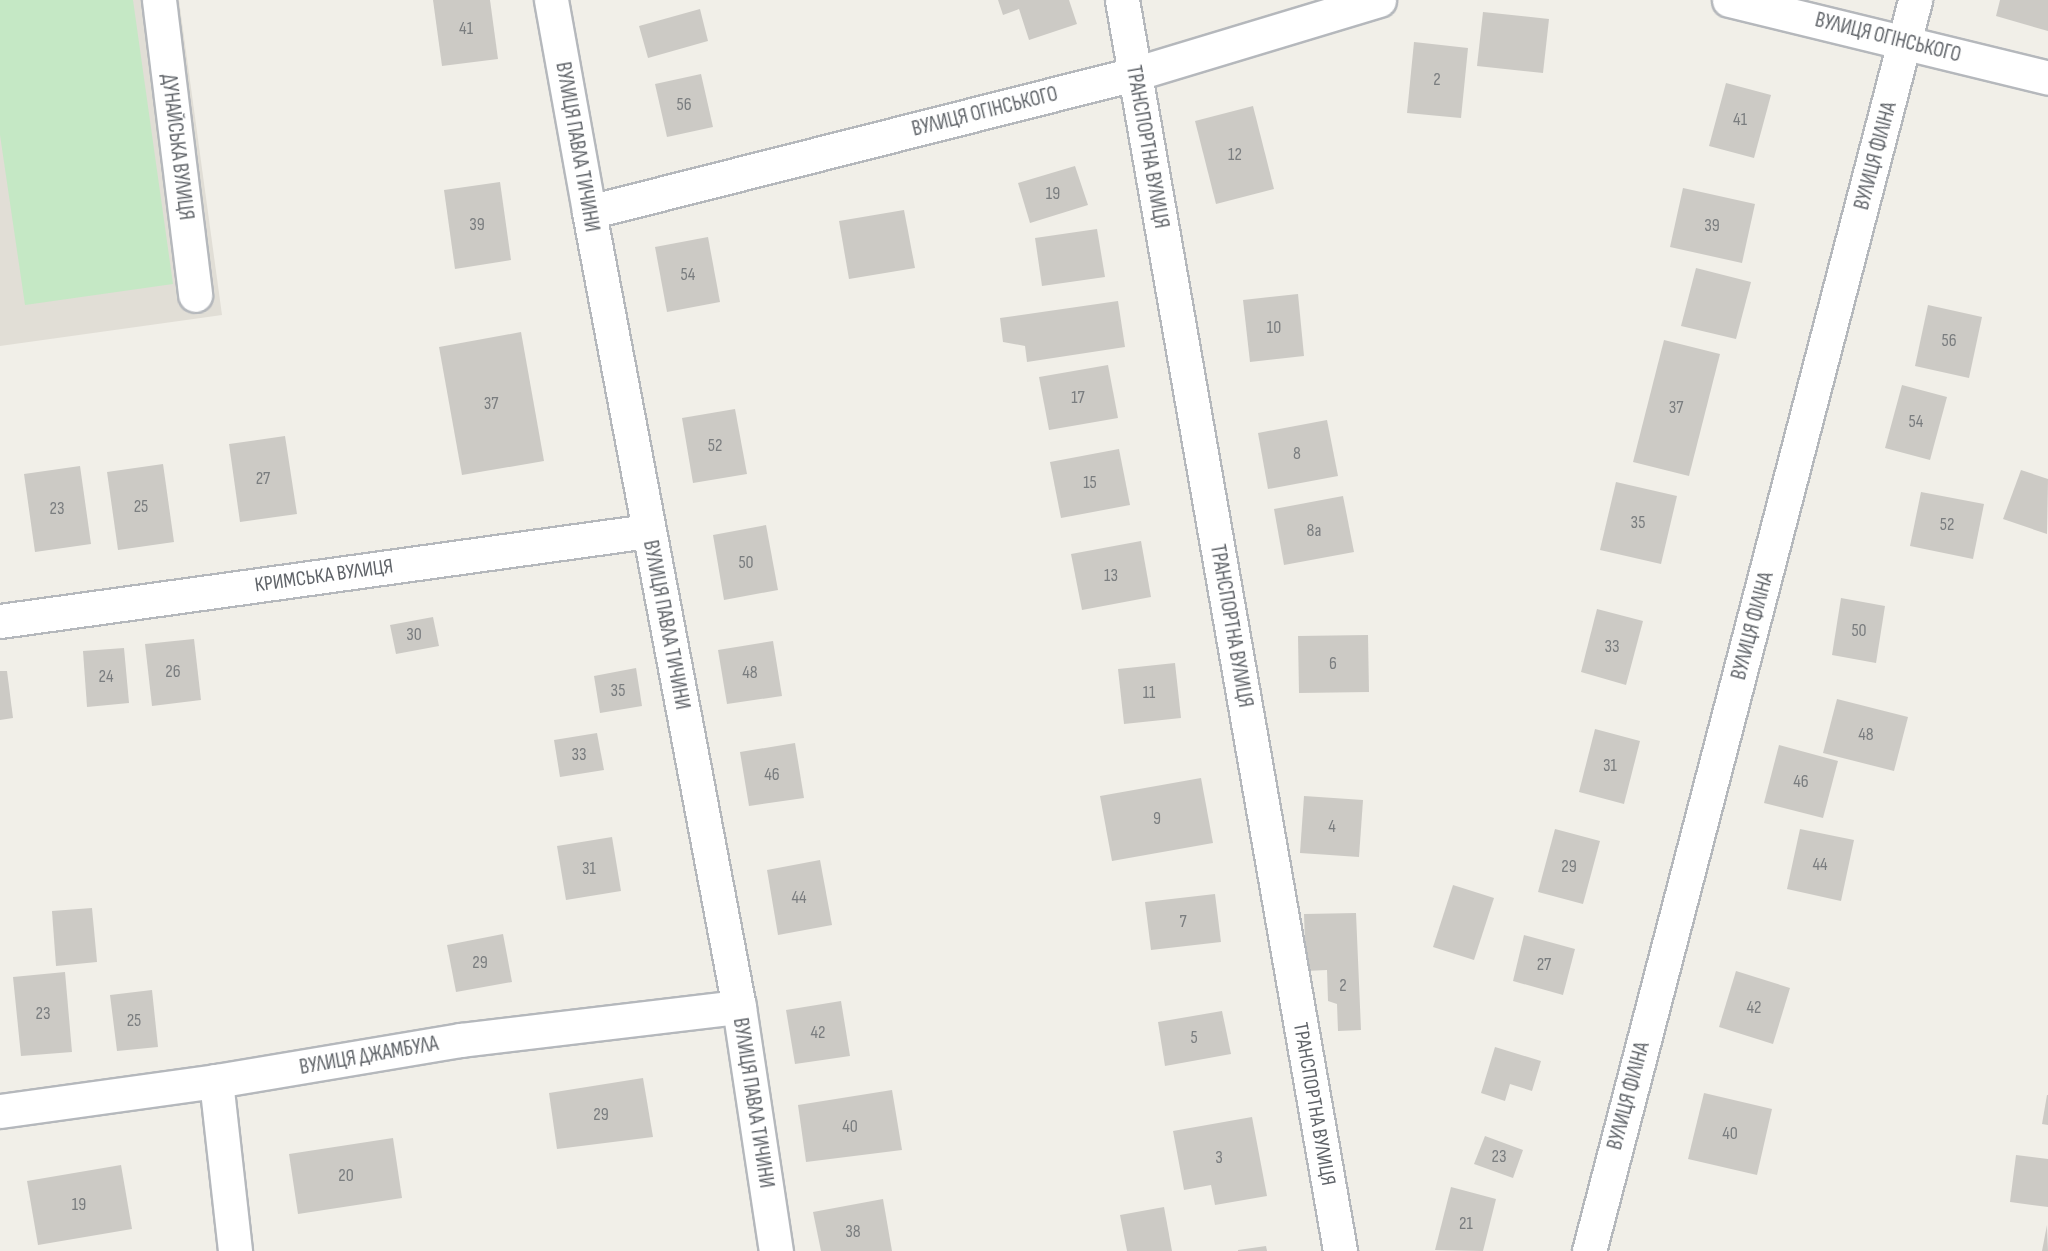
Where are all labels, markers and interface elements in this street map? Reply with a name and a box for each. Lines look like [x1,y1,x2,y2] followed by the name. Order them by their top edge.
[1812,8,1964,68] street label: ВУЛИЦЯ ОГІНСЬКОГО
[459,18,473,40] house number: 41
[550,60,604,234] street label: ВУЛИЦЯ ПАВЛА ТИЧИНИ
[1120,64,1174,230] street label: ТРАНСПОРТНА ВУЛИЦЯ
[1433,69,1441,91] house number: 2
[156,73,198,221] street label: ДУНАЙСЬКА ВУЛИЦЯ
[909,82,1061,142] street label: ВУЛИЦЯ ОГІНСЬКОГО
[676,94,692,116] house number: 56
[1850,99,1902,213] street label: ВУЛИЦЯ ФІЛІНА
[1733,109,1747,131] house number: 41
[1228,144,1242,166] house number: 12
[1046,183,1060,205] house number: 19
[469,214,485,236] house number: 39
[1704,215,1720,237] house number: 39
[681,264,695,286] house number: 54
[1267,317,1281,339] house number: 10
[1941,330,1957,352] house number: 56
[1071,387,1085,409] house number: 17
[484,393,498,415] house number: 37
[1669,397,1683,419] house number: 37
[1909,411,1923,433] house number: 54
[708,435,722,457] house number: 52
[1293,443,1301,465] house number: 8
[256,468,270,490] house number: 27
[1083,472,1097,494] house number: 15
[134,496,148,518] house number: 25
[50,498,64,520] house number: 23
[1631,512,1645,534] house number: 35
[1940,514,1954,536] house number: 52
[1307,520,1321,542] house number: 8а
[637,538,695,712] street label: ВУЛИЦЯ ПАВЛА ТИЧИНИ
[1204,543,1258,709] street label: ТРАНСПОРТНА ВУЛИЦЯ
[738,552,754,574] house number: 50
[253,554,395,598] street label: КРИМСЬКА ВУЛИЦЯ
[1104,565,1118,587] house number: 13
[1727,569,1779,683] street label: ВУЛИЦЯ ФІЛІНА
[1851,620,1867,642] house number: 50
[406,624,422,646] house number: 30
[1604,636,1620,658] house number: 33
[1329,653,1337,675] house number: 6
[165,661,181,683] house number: 26
[742,662,758,684] house number: 48
[99,666,113,688] house number: 24
[611,680,625,702] house number: 35
[1143,682,1155,704] house number: 11
[1858,724,1874,746] house number: 48
[571,744,587,766] house number: 33
[1603,755,1617,777] house number: 31
[764,764,780,786] house number: 46
[1793,771,1809,793] house number: 46
[1153,808,1161,830] house number: 9
[1328,816,1336,838] house number: 4
[1812,854,1828,876] house number: 44
[1561,856,1577,878] house number: 29
[582,858,596,880] house number: 31
[791,887,807,909] house number: 44
[1179,911,1187,933] house number: 7
[472,952,488,974] house number: 29
[1537,954,1551,976] house number: 27
[1339,975,1347,997] house number: 2
[1746,997,1762,1019] house number: 42
[36,1003,50,1025] house number: 23
[127,1010,141,1032] house number: 25
[727,1016,779,1190] street label: ВУЛИЦЯ ПАВЛА ТИЧИНИ
[1287,1021,1341,1187] street label: ТРАНСПОРТНА ВУЛИЦЯ
[810,1022,826,1044] house number: 42
[1190,1027,1198,1049] house number: 5
[298,1031,440,1081] street label: ВУЛИЦЯ ДЖАМБУЛА
[1603,1039,1655,1153] street label: ВУЛИЦЯ ФІЛІНА
[593,1104,609,1126] house number: 29
[842,1116,858,1138] house number: 40
[1722,1123,1738,1145] house number: 40
[1492,1146,1506,1168] house number: 23
[1215,1147,1223,1169] house number: 3
[338,1165,354,1187] house number: 20
[72,1194,86,1216] house number: 19
[1459,1213,1473,1235] house number: 21
[845,1221,861,1243] house number: 38

